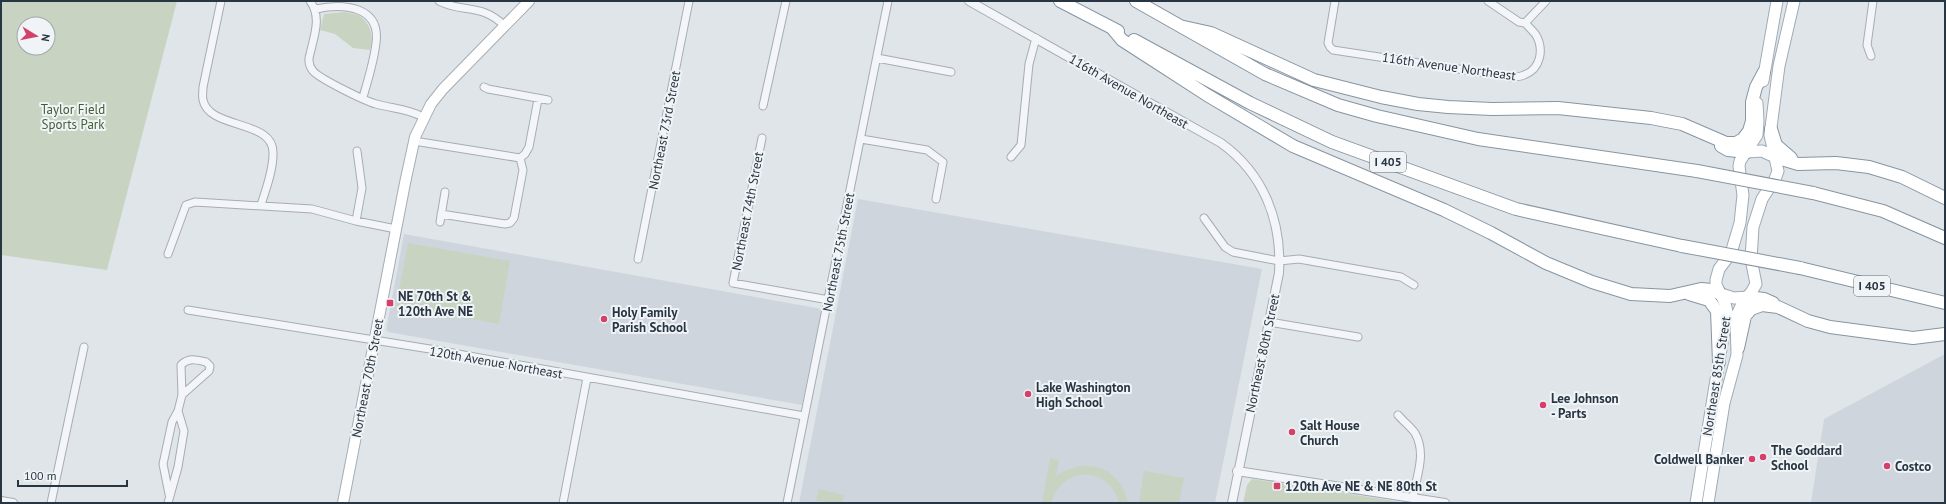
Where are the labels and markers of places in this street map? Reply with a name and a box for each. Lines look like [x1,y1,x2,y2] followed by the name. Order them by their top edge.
[398,288,473,320] place label: NE 70th St & 120th Ave NE
[385,298,395,308] marker: NE 70th St & 120th Ave NE
[612,304,687,336] place label: Holy Family Parish School
[599,314,609,324] marker: Holy Family Parish School
[1036,379,1131,411] place label: Lake Washington High School
[1023,389,1033,399] marker: Lake Washington High School
[1551,390,1619,422] place label: Lee Johnson - Parts
[1538,400,1548,410] marker: Lee Johnson - Parts
[1300,417,1360,449] place label: Salt House Church
[1287,427,1297,437] marker: Salt House Church
[1771,442,1842,474] place label: The Goddard School
[1654,451,1744,468] place label: Coldwell Banker
[1758,452,1768,462] marker: The Goddard School
[1747,454,1757,464] marker: Coldwell Banker
[1895,458,1931,475] place label: Costco
[1882,461,1892,471] marker: Costco
[1285,478,1437,495] place label: 120th Ave NE & NE 80th St
[1272,481,1282,491] marker: 120th Ave NE & NE 80th St

